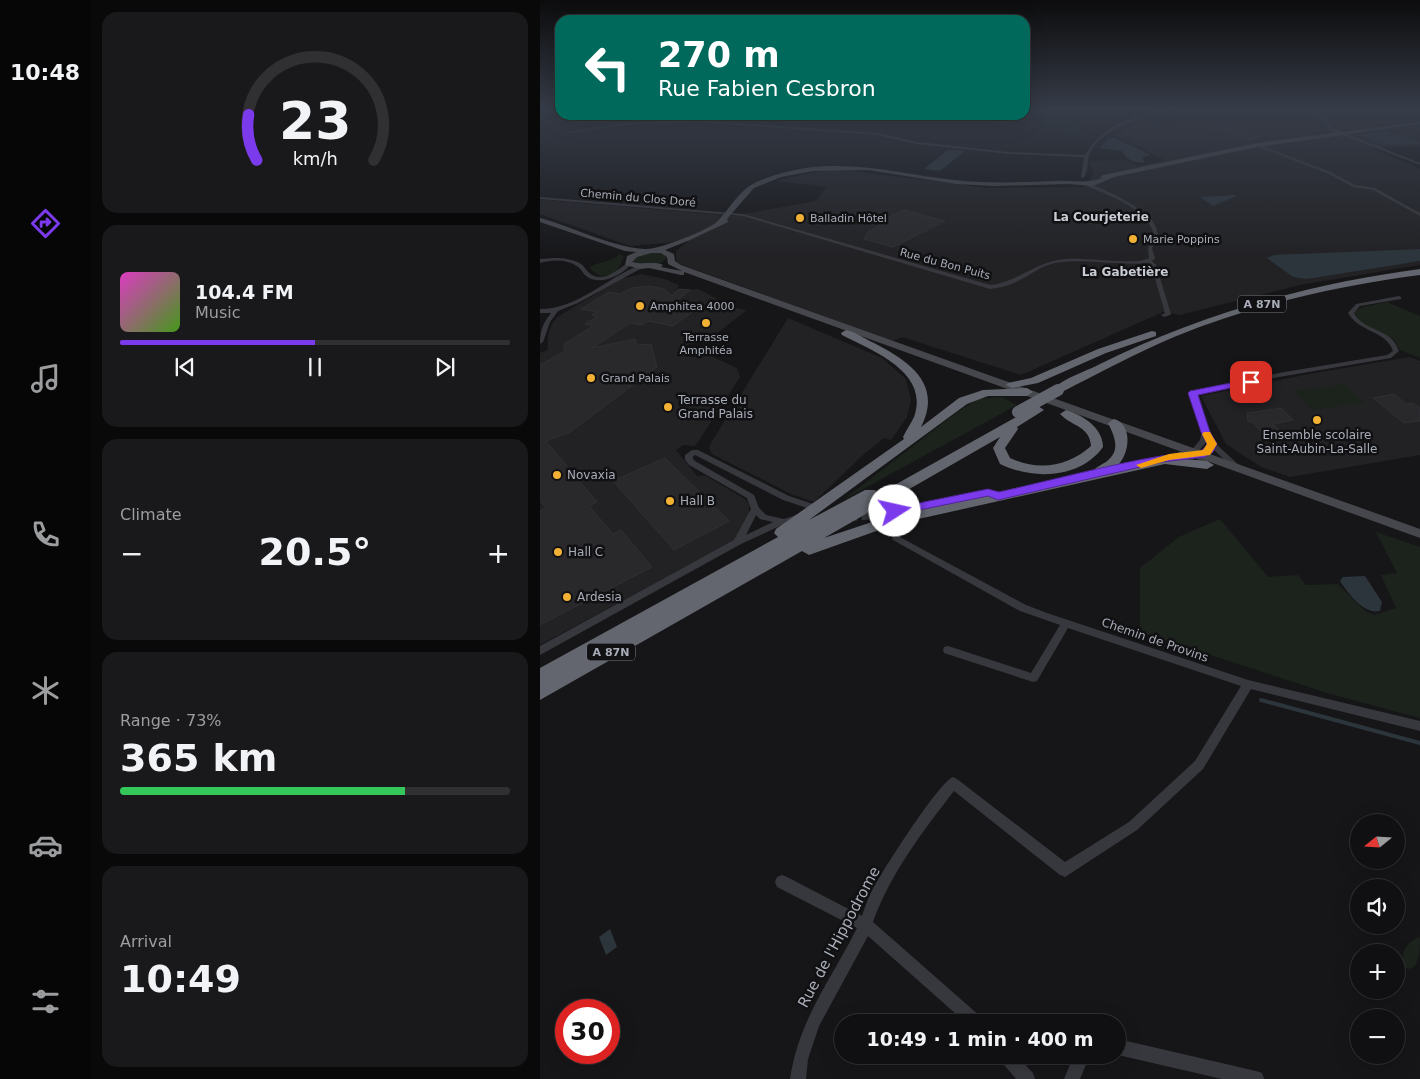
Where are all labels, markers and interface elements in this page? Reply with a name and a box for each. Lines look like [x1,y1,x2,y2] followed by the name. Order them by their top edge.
[575,35,640,100] icon: left
[658,35,780,75] text: 270 m
[10,60,80,85] text: 10:48
[658,76,876,101] text: Rue Fabien Cesbron
[279,91,351,151] text: 23
[292,148,338,169] text: km/h
[580,186,697,210] street label: Chemin du Clos Doré
[28,206,63,241] icon: directions
[1053,210,1149,224] district label: La Courjeterie
[794,212,806,224] marker: Balladin Hôtel
[810,212,887,225] place label: Balladin Hôtel
[1127,233,1139,245] marker: Marie Poppins
[1143,233,1220,246] place label: Marie Poppins
[898,246,992,282] street label: Rue du Bon Puits
[1082,265,1168,279] district label: La Gabetière
[195,281,294,303] text: 104.4 FM
[1238,296,1286,312] road number: A 87N
[634,300,646,312] marker: Amphitea 4000
[650,300,735,313] place label: Amphitea 4000
[195,303,241,322] text: Music
[700,317,712,329] marker: Terrasse Amphitéa
[679,331,733,357] place label: Terrasse Amphitéa
[171,353,199,381] icon: previous
[301,353,329,381] icon: pause
[431,353,459,381] icon: next
[28,361,63,396] icon: music
[1230,361,1272,403] pin
[1237,368,1265,396] icon: arrive
[585,372,597,384] marker: Grand Palais
[601,372,670,385] place label: Grand Palais
[677,393,753,421] place label: Terrasse du Grand Palais
[662,401,674,413] marker: Terrasse du Grand Palais
[1311,414,1323,426] marker: Ensemble scolaire Saint-Aubin-La-Salle
[1257,428,1377,456] place label: Ensemble scolaire Saint-Aubin-La-Salle
[567,468,616,482] place label: Novaxia
[551,469,563,481] marker: Novaxia
[868,484,920,536] position arrow
[680,494,715,508] place label: Hall B
[664,495,676,507] marker: Hall B
[120,505,182,524] text: Climate
[28,517,63,552] icon: phone
[259,530,371,574] text: 20.5°
[120,537,143,570] text: −
[487,537,510,570] text: +
[568,545,603,559] place label: Hall C
[552,546,564,558] marker: Hall C
[577,590,622,604] place label: Ardesia
[561,591,573,603] marker: Ardesia
[1100,615,1210,665] street label: Chemin de Provins
[587,644,635,660] road number: A 87N
[28,673,63,708] icon: climate
[120,711,222,730] text: Range · 73%
[120,736,277,780] text: 365 km
[1350,814,1405,869] north arrow
[1350,814,1405,1064] map controls
[28,828,63,863] icon: car
[794,863,884,1011] street label: Rue de l'Hippodrome
[1350,879,1405,934] button: sound
[120,932,172,951] text: Arrival
[1350,944,1405,999] button: +
[120,957,241,1001] text: 10:49
[28,984,63,1019] icon: filters
[555,999,620,1064] speed limit sign: 30
[1350,1009,1405,1064] button: −
[866,1028,1094,1050] text: 10:49 · 1 min · 400 m

